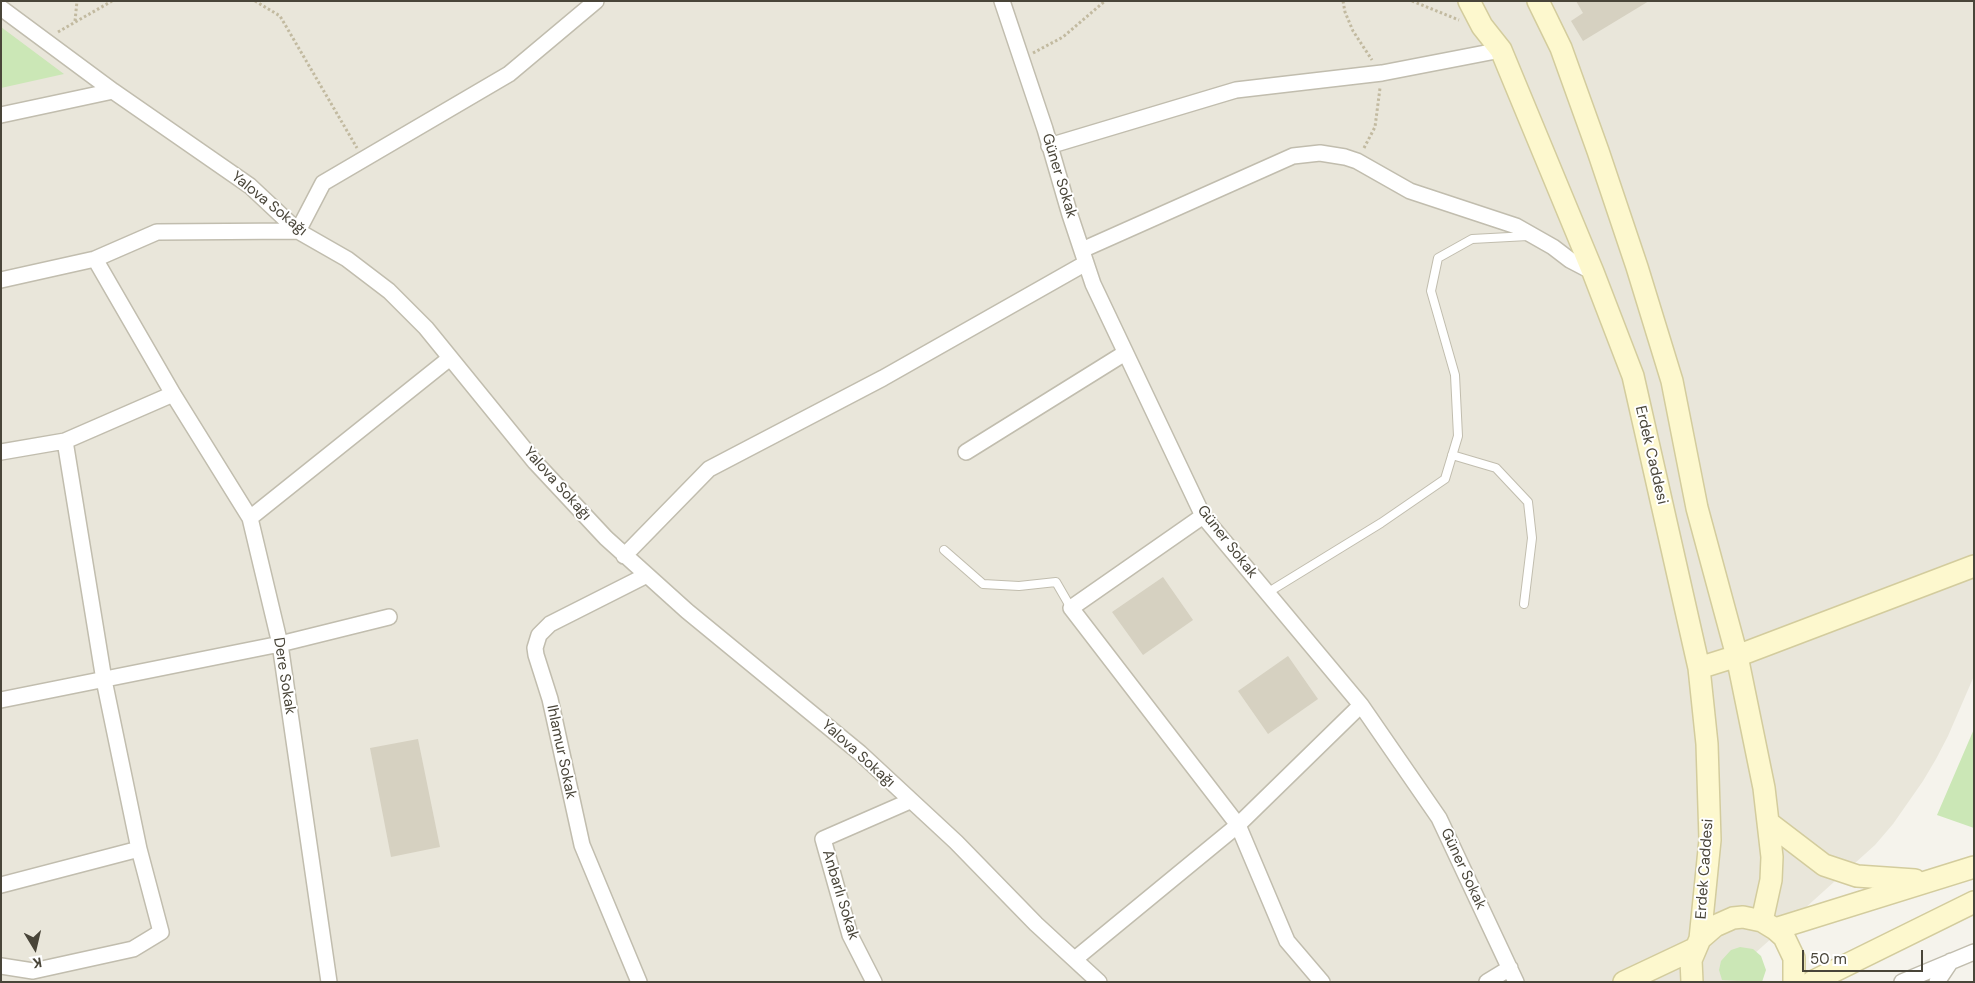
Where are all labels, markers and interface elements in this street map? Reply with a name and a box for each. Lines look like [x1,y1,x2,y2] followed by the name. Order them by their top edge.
[1038,132,1080,220] street label: Güner Sokak
[227,168,311,240] street label: Yalova Sokağı
[1631,404,1671,506] street label: Erdek Caddesi
[519,444,595,524] street label: Yalova Sokağı
[1193,502,1261,582] street label: Güner Sokak
[269,636,299,716] street label: Dere Sokak
[542,703,580,801] street label: Ihlamur Sokak
[818,716,898,792] street label: Yalova Sokağı
[1693,818,1717,920] street label: Erdek Caddesi
[1436,826,1490,912] street label: Güner Sokak
[818,848,862,942] street label: Anbarlı Sokak
[10,923,60,973] north arrow
[1805,940,1926,972] scale bar
[1810,949,1847,969] text: 50 m
[31,953,43,972] text: K

